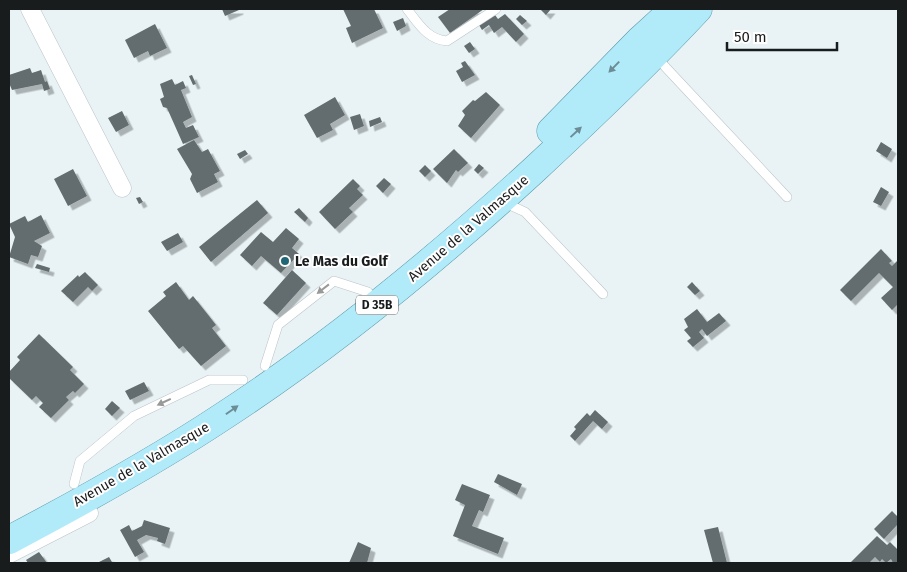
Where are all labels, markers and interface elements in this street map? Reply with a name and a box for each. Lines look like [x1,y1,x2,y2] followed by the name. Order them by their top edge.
[727,20,837,52] scale bar
[734,28,767,46] text: 50 m
[608,60,620,72] one-way arrow
[569,126,582,137] one-way arrow
[405,171,532,285] street label: Avenue de la Valmasque
[295,253,390,270] place label: Le Mas du Golf
[279,255,291,267] marker: Le Mas du Golf
[317,284,330,295] one-way arrow
[356,296,398,314] road number: D 35B
[157,398,171,406] one-way arrow
[226,405,239,415] one-way arrow
[70,419,212,510] street label: Avenue de la Valmasque

